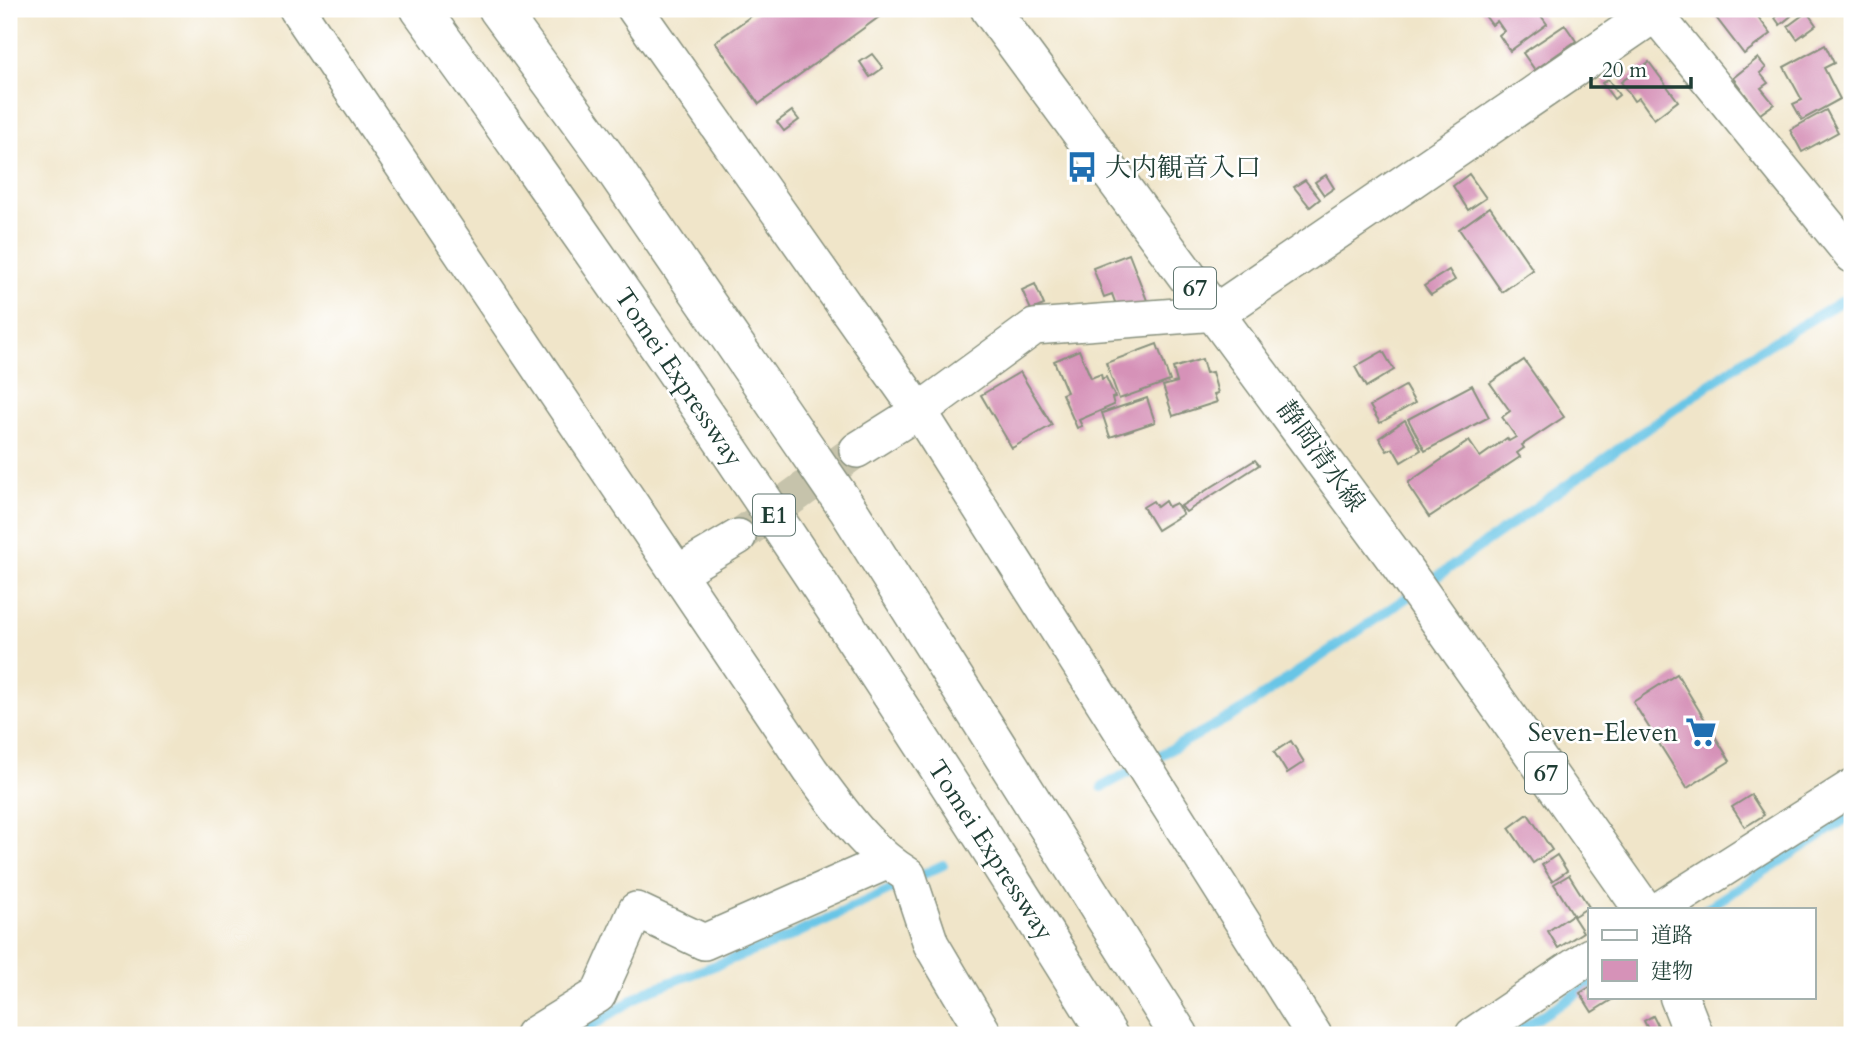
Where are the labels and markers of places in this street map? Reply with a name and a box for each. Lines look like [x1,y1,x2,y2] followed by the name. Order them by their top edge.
[1065,150,1099,184] bus stop icon: 大内観音入口
[1105,150,1261,185] place label: 大内観音入口
[1528,715,1678,750] place label: Seven-Eleven
[1684,715,1718,749] supermarket icon: Seven-Eleven

